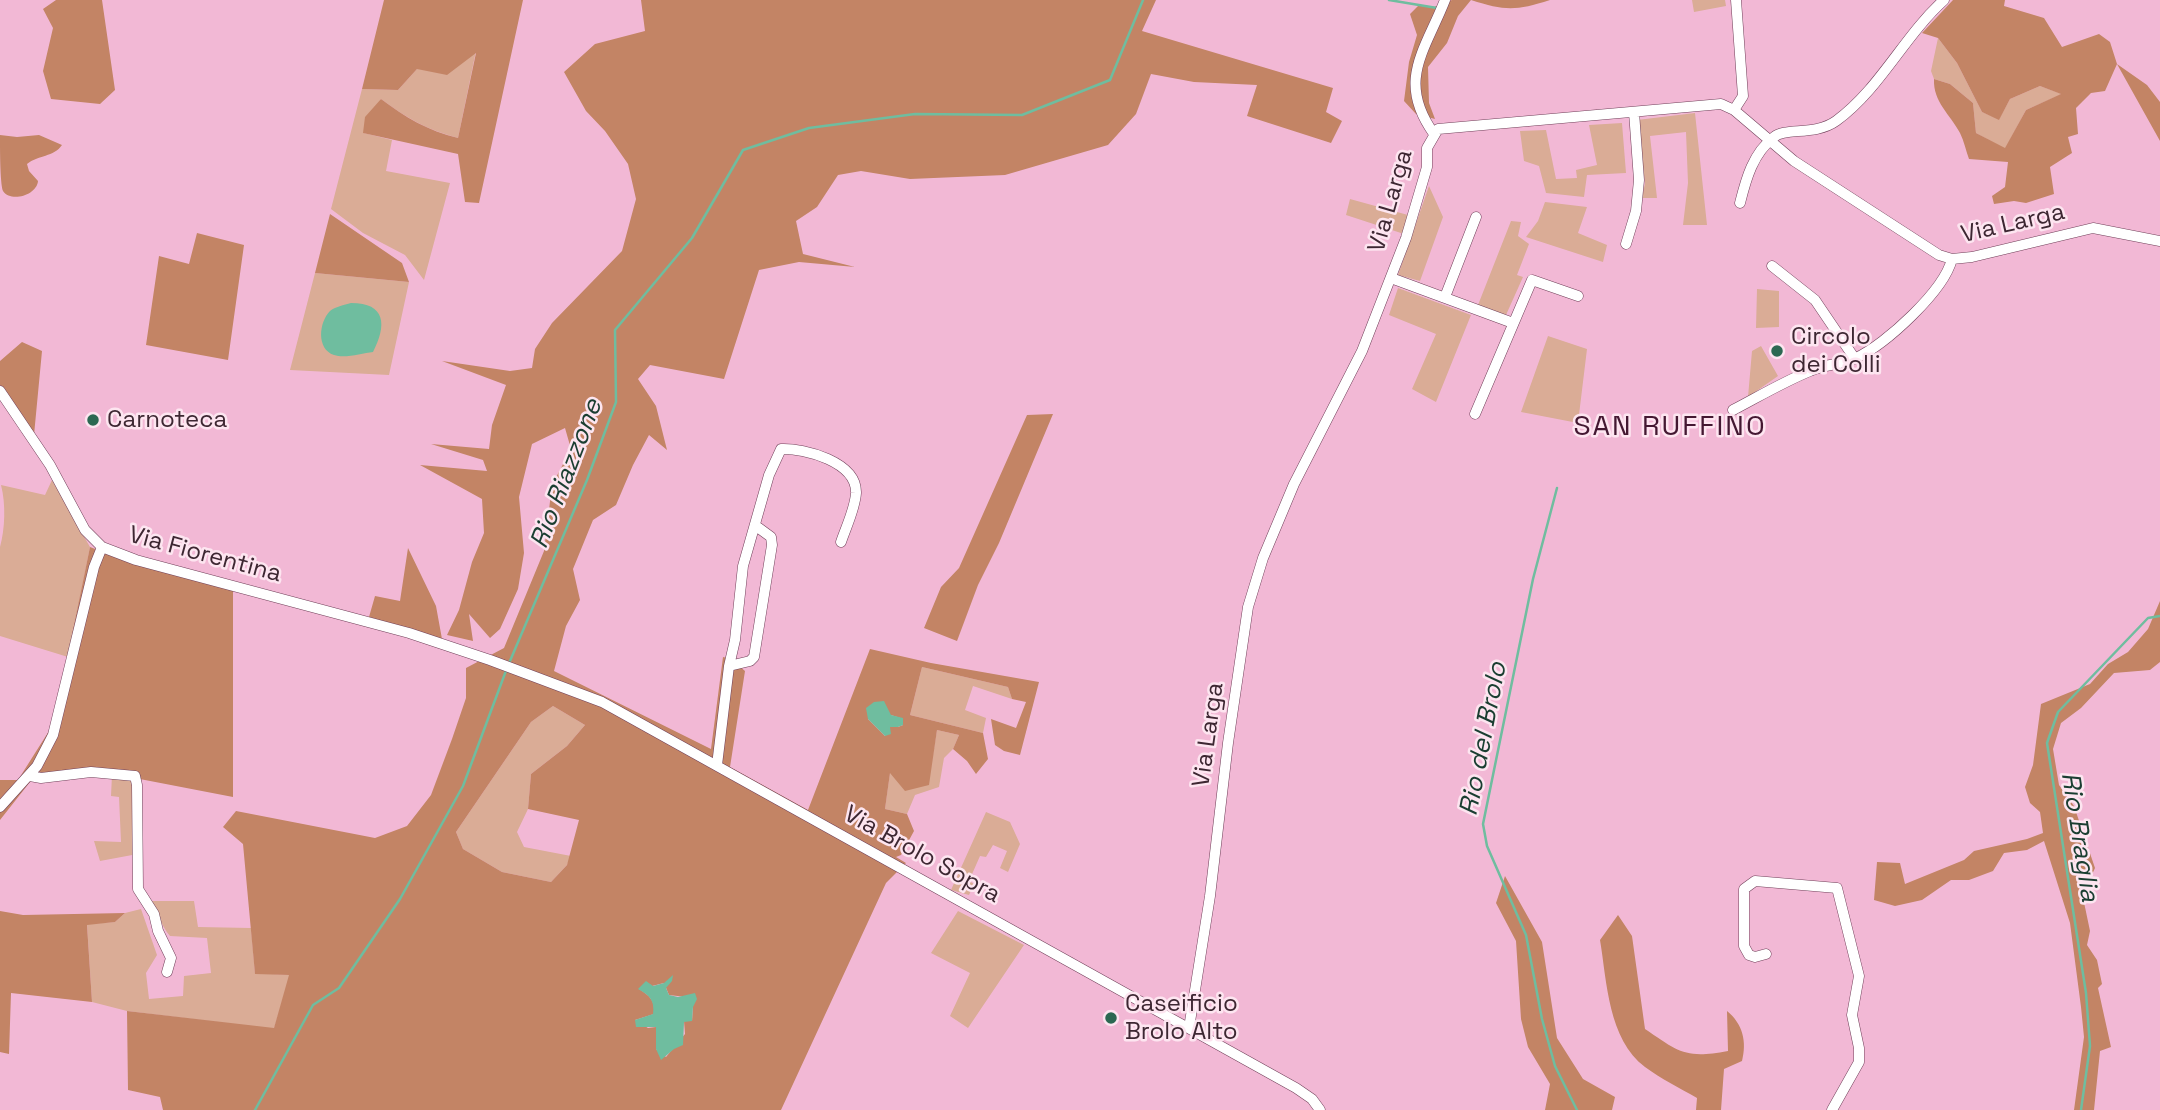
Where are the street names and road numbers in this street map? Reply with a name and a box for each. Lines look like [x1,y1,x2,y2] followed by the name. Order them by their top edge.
[1363,146,1419,256] street label: Via Larga
[1958,198,2068,250] street label: Via Larga
[125,521,285,589] street label: Via Fiorentina
[1187,681,1231,789] street label: Via Larga
[839,800,1005,910] street label: Via Brolo Sopra

